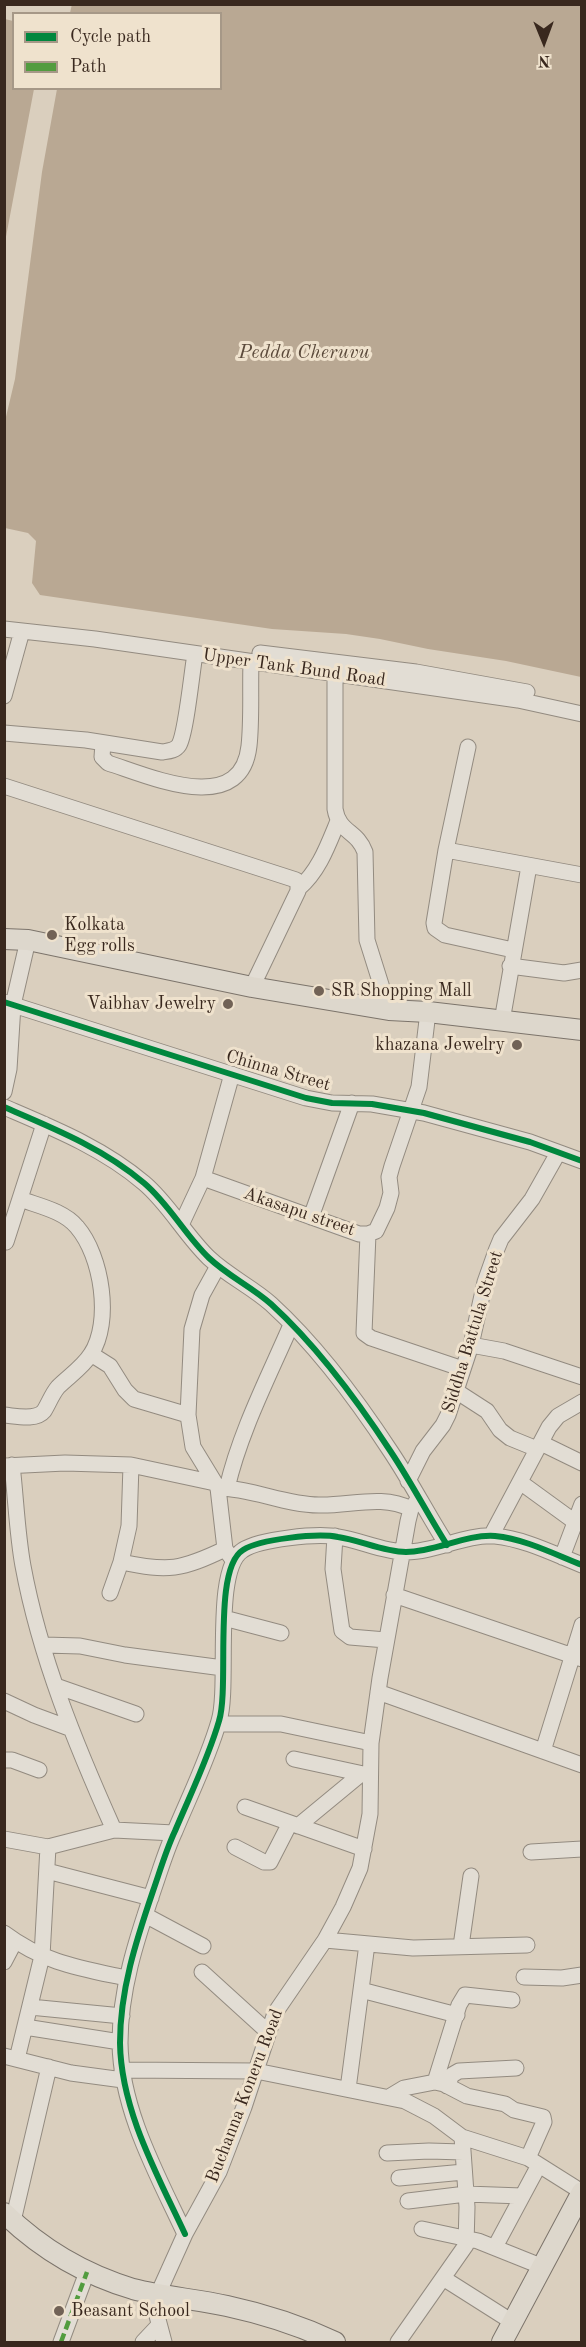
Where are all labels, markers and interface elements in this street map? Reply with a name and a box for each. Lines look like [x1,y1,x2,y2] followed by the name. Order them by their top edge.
[12,12,222,90] legend
[514,12,574,72] north arrow
[70,28,151,46] text: Cycle path
[538,52,551,68] text: N
[70,58,106,76] text: Path
[238,341,370,365] water label: Pedda Cheruvu
[201,644,387,692] street label: Upper Tank Bund Road
[64,914,135,956] place label: Kolkata Egg rolls
[45,928,59,942] marker: Kolkata Egg rolls
[331,980,472,1002] place label: SR Shopping Mall
[312,984,326,998] marker: SR Shopping Mall
[87,993,216,1015] place label: Vaibhav Jewelry
[221,997,235,1011] marker: Vaibhav Jewelry
[375,1034,505,1056] place label: khazana Jewelry
[510,1038,524,1052] marker: khazana Jewelry
[223,1046,333,1096] street label: Chinna Street
[240,1183,358,1241] street label: Akasapu street
[438,1248,508,1416] street label: Siddha Battula Street
[202,2006,288,2186] street label: Buchanna Koneru Road
[71,2300,190,2322] place label: Beasant School
[52,2304,66,2318] marker: Beasant School

